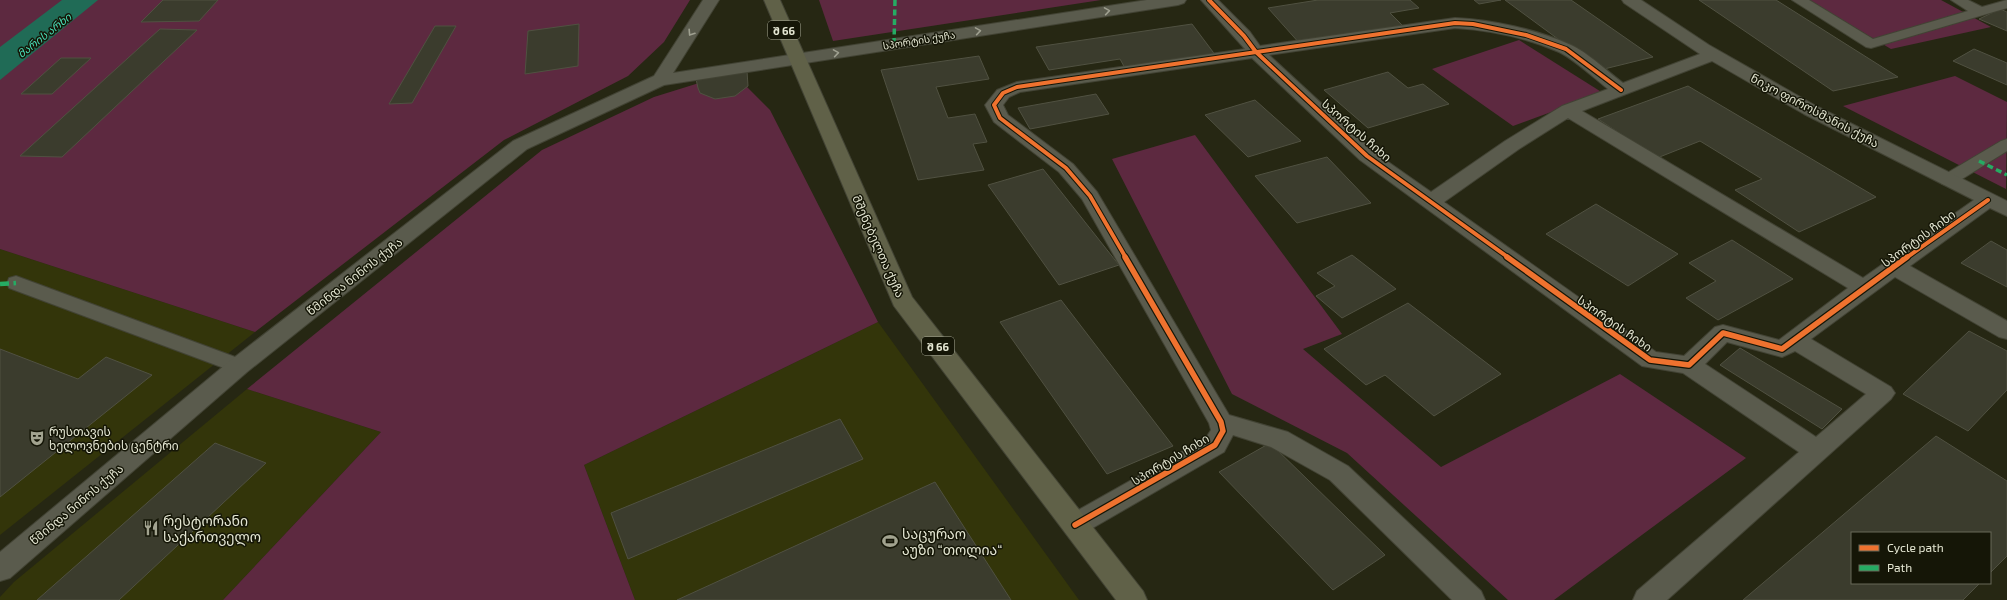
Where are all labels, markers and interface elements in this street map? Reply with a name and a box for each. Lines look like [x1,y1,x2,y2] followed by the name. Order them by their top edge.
[1103,7,1110,16] one-way arrow
[14,10,74,60] water label: მარის არხი
[768,21,800,39] road number: შ 66
[975,27,981,36] one-way arrow
[882,28,956,53] street label: სპორტის ქუჩა
[688,29,695,36] one-way arrow
[833,49,839,58] one-way arrow
[1748,70,1881,151] street label: ნიკო ფიროსმანის ქუჩა
[1319,96,1395,165] street label: სპორტის ჩიხი
[848,193,908,300] street label: მშენებელთა ქუჩა
[1878,207,1958,270] street label: სპორტის ჩიხი
[303,234,406,319] street label: წმინდა ნინოს ქუჩა
[1575,292,1655,355] street label: სპორტის ჩიხი
[922,337,954,355] road number: შ 66
[49,424,179,454] place label: რუსთავის ხელოვნების ცენტრი
[28,429,46,447] theatre icon: რუსთავის ხელოვნების ცენტრი
[1129,430,1212,488] street label: სპორტის ჩიხი
[26,461,127,549] street label: წმინდა ნინოს ქუჩა
[163,512,261,546] place label: რესტორანი საქართველო
[142,519,160,537] restaurant icon: რესტორანი საქართველო
[902,525,1002,559] place label: საცურაო აუზი “თოლია“
[881,532,899,550] sports icon: საცურაო აუზი “თოლია“
[1851,532,1991,584] legend
[1887,540,1944,554] text: Cycle path
[1887,560,1912,574] text: Path

